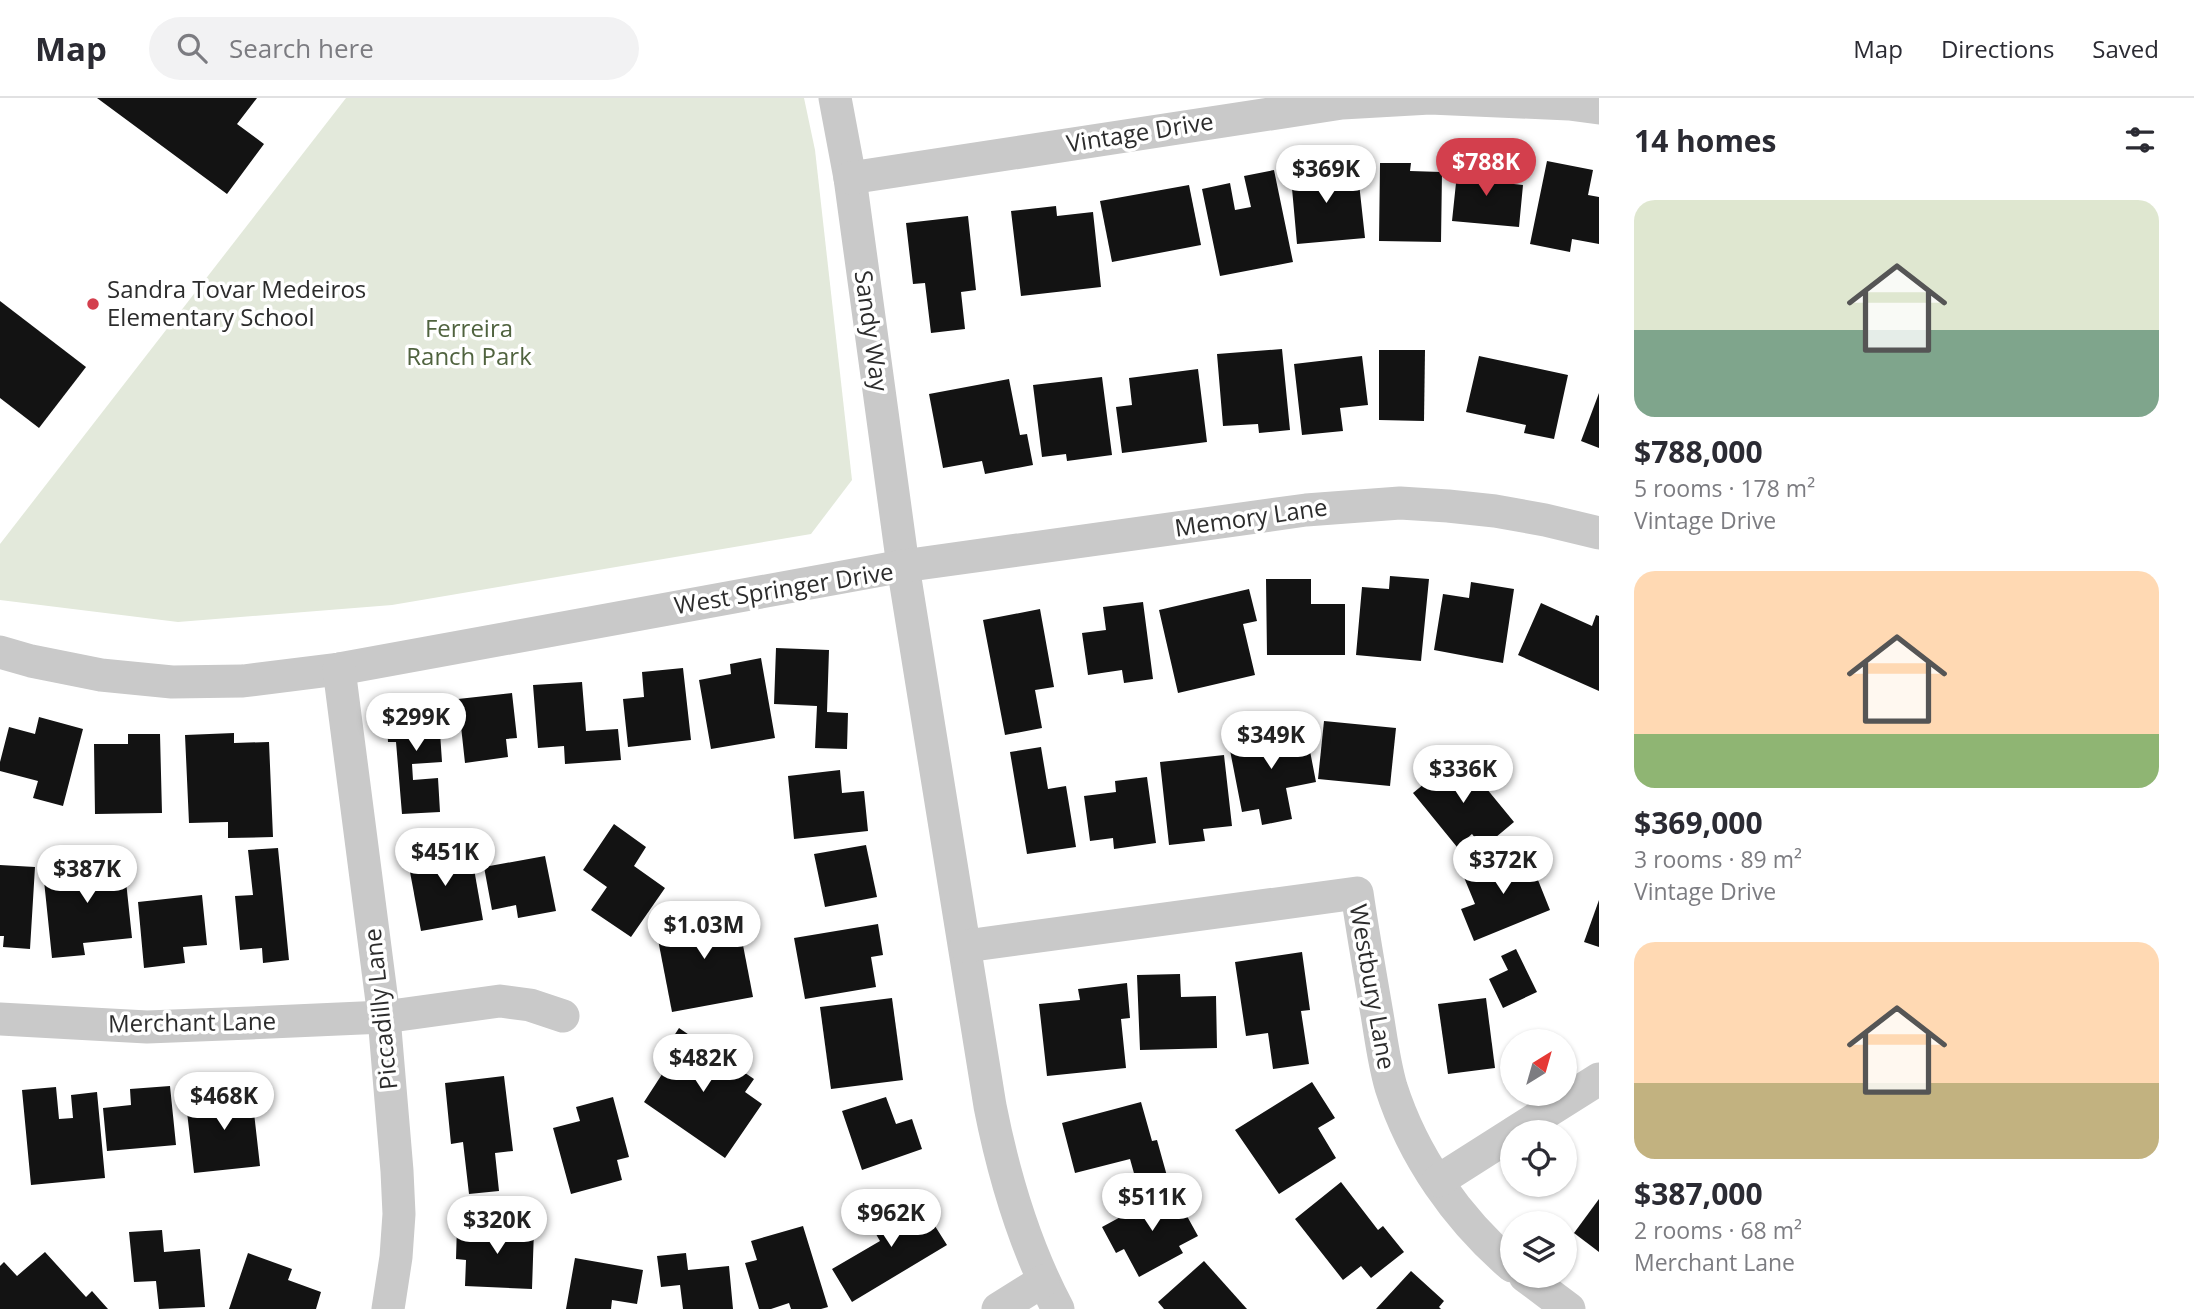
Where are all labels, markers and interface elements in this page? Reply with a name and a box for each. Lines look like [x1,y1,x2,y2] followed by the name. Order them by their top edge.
[149,17,639,80] search box
[35,26,107,71] text: Map
[173,29,211,67] icon: search
[229,30,374,66] text: Search here
[1853,32,1903,65] text: Map
[1941,32,2054,65] text: Directions
[2092,32,2159,65] text: Saved
[1064,104,1216,159] street label: Vintage Drive
[1634,120,1777,161] text: 14 homes
[2121,121,2159,159] icon: filters
[1437,139,1535,198] pin: $788K
[1452,145,1520,177] text: $788K
[1277,146,1375,205] pin: $369K
[1292,152,1360,184] text: $369K
[1834,245,1960,371] icon: home
[848,268,897,394] street label: Sandy Way
[107,272,366,333] place label: Sandra Tovar Medeiros Elementary School
[85,296,101,312] marker: Sandra Tovar Medeiros Elementary School
[406,311,532,372] park label: Ferreira Ranch Park
[1634,431,1763,472] text: $788,000
[1634,472,1815,504] text: 5 rooms · 178 m²
[1172,489,1329,544] street label: Memory Lane
[1634,504,1776,536] text: Vintage Drive
[672,554,896,621] street label: West Springer Drive
[1834,616,1960,742] icon: home
[367,694,465,753] pin: $299K
[382,700,450,732] text: $299K
[1222,712,1320,771] pin: $349K
[1237,718,1305,750] text: $349K
[1414,746,1512,805] pin: $336K
[1429,752,1497,784] text: $336K
[1634,802,1763,843] text: $369,000
[396,828,494,888] pin: $451K
[411,835,479,867] text: $451K
[1454,836,1552,896] pin: $372K
[1469,843,1537,875] text: $372K
[1634,843,1802,875] text: 3 rooms · 89 m²
[38,846,136,905] pin: $387K
[53,852,121,884] text: $387K
[1634,875,1776,907] text: Vintage Drive
[647,902,761,961] pin: $1.03M
[1343,902,1404,1072] street label: Westbury Lane
[664,908,744,940] text: $1.03M
[355,927,404,1091] street label: Piccadilly Lane
[1834,987,1960,1113] icon: home
[108,1004,276,1039] street label: Merchant Lane
[1500,1029,1577,1106] north arrow
[1500,1029,1577,1288] map controls
[654,1034,752,1094] pin: $482K
[669,1041,737,1073] text: $482K
[175,1072,273,1132] pin: $468K
[190,1079,258,1111] text: $468K
[1500,1120,1577,1197] button: locate
[1634,1173,1763,1214] text: $387,000
[1103,1174,1201,1233] pin: $511K
[1118,1180,1186,1212] text: $511K
[842,1190,940,1249] pin: $962K
[448,1196,546,1256] pin: $320K
[857,1196,925,1228] text: $962K
[463,1203,531,1235] text: $320K
[1500,1211,1577,1288] button: layers
[1634,1214,1802,1246] text: 2 rooms · 68 m²
[1634,1246,1795,1278] text: Merchant Lane

